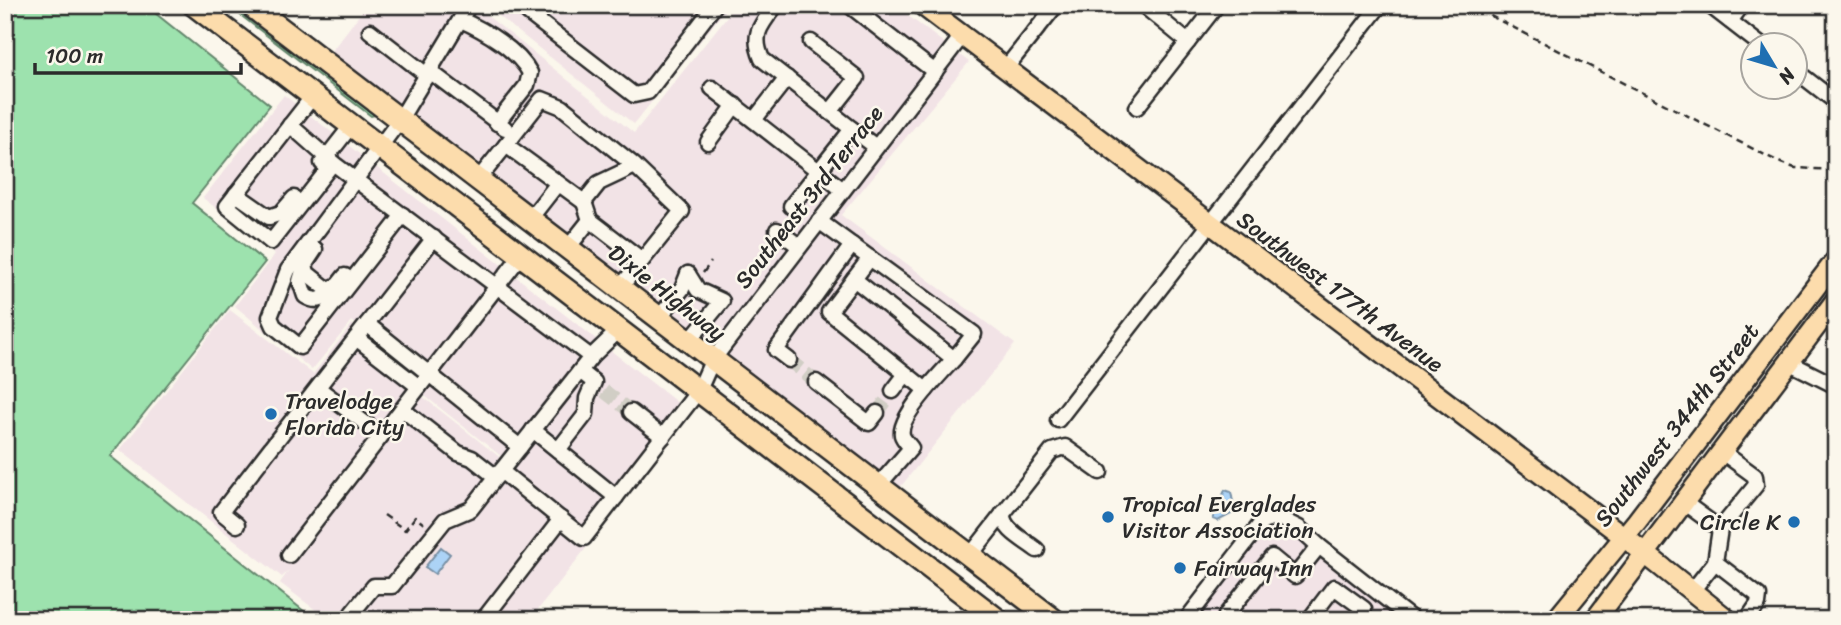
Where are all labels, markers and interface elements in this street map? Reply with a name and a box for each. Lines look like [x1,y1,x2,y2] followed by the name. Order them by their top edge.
[35,32,242,76] scale bar
[1740,32,1810,102] north arrow
[46,37,103,75] text: 100 m
[1769,60,1805,92] text: N
[724,96,894,298] street label: Southeast 3rd Terrace
[1227,200,1453,384] street label: Southwest 177th Avenue
[599,233,735,353] street label: Dixie Highway
[1584,314,1770,536] street label: Southwest 344th Street
[285,381,404,448] place label: Travelodge Florida City
[263,406,279,422] marker: Travelodge Florida City
[1122,484,1317,551] place label: Tropical Everglades Visitor Association
[1700,502,1781,543] place label: Circle K
[1100,509,1116,525] marker: Tropical Everglades Visitor Association
[1786,514,1802,530] marker: Circle K
[1194,548,1313,589] place label: Fairway Inn
[1172,560,1188,576] marker: Fairway Inn

